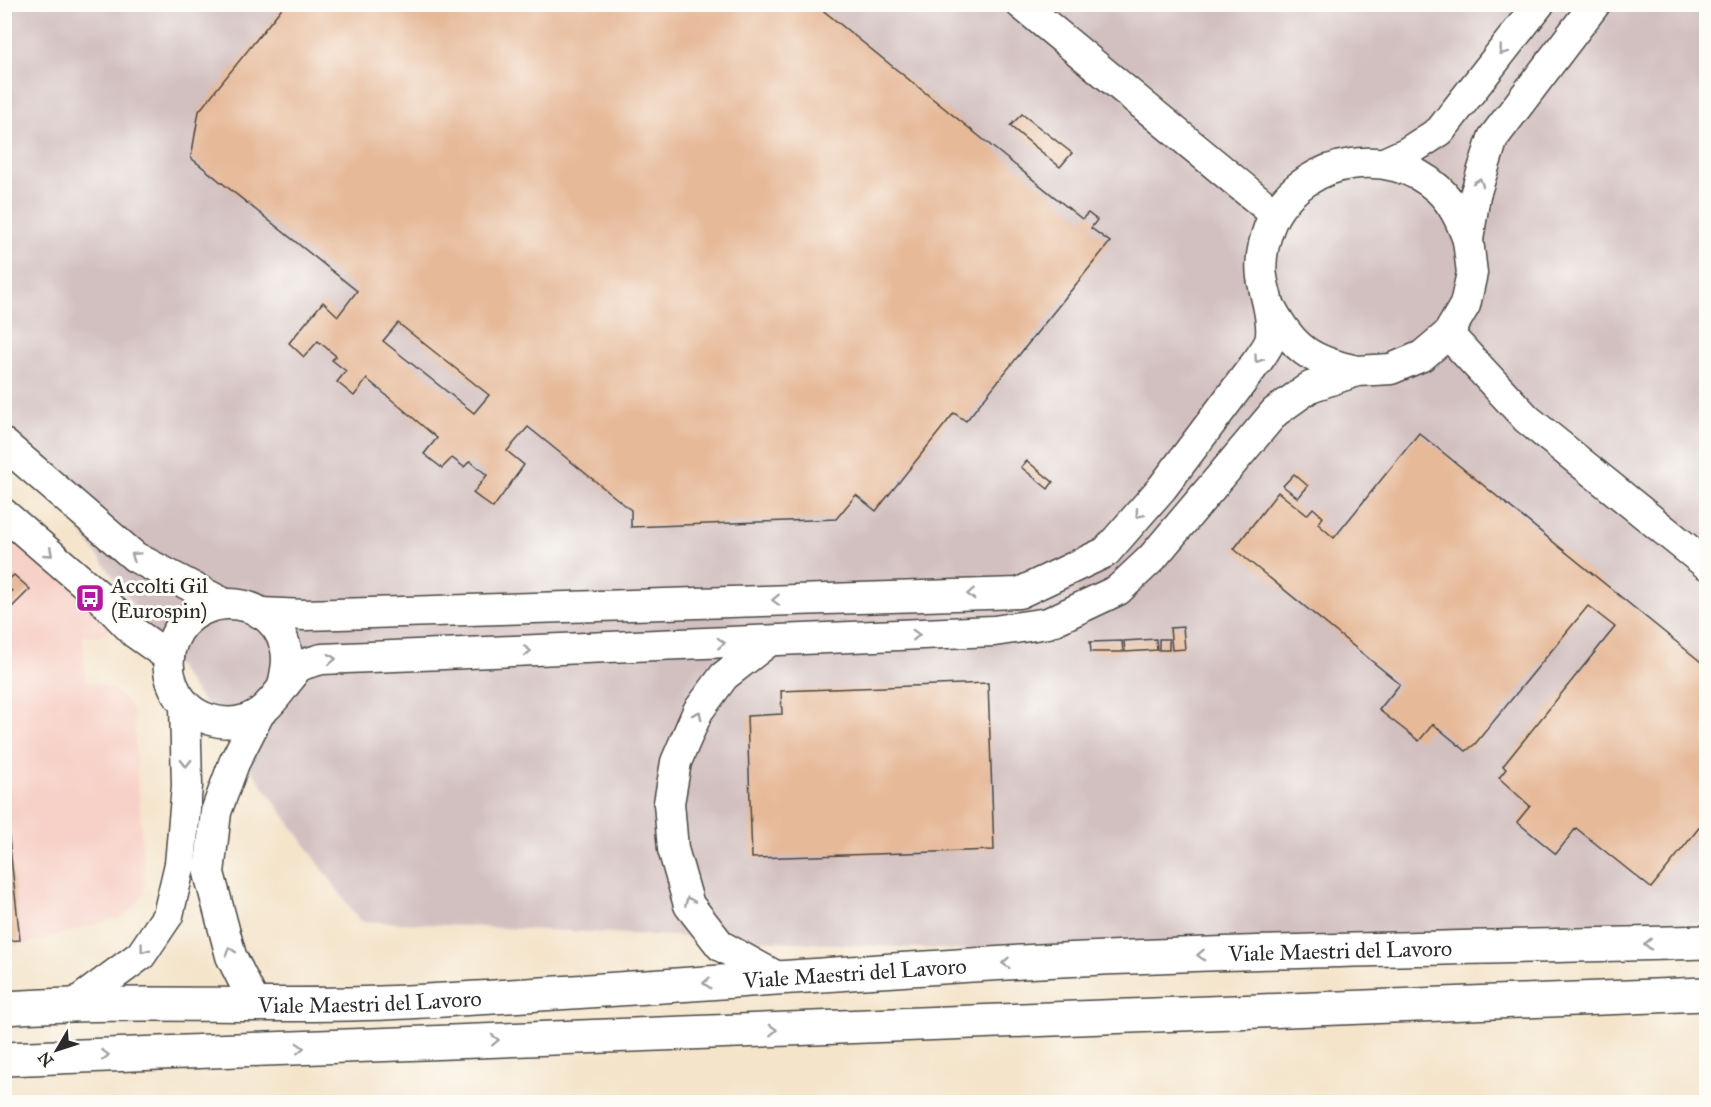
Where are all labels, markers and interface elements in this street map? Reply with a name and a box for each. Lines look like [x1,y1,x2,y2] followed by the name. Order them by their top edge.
[1500,44,1511,55] one-way arrow
[1472,177,1484,188] one-way arrow
[1254,353,1265,364] one-way arrow
[1135,507,1146,518] one-way arrow
[42,545,53,556] one-way arrow
[130,552,141,563] one-way arrow
[110,572,208,624] place label: Accolti Gil (Eurospin)
[74,582,106,614] bus stop icon: Accolti Gil (Eurospin)
[966,588,975,600] one-way arrow
[771,594,780,607] one-way arrow
[912,628,921,641] one-way arrow
[717,636,726,649] one-way arrow
[522,644,531,657] one-way arrow
[327,652,336,665] one-way arrow
[691,710,702,721] one-way arrow
[180,758,193,767] one-way arrow
[684,897,696,908] one-way arrow
[1227,935,1453,968] street label: Viale Maestri del Lavoro
[1644,937,1653,950] one-way arrow
[141,942,152,953] one-way arrow
[225,947,237,957] one-way arrow
[1197,949,1206,961] one-way arrow
[741,952,967,994] street label: Viale Maestri del Lavoro
[1002,957,1011,970] one-way arrow
[702,976,711,989] one-way arrow
[257,985,482,1019] street label: Viale Maestri del Lavoro
[27,1020,87,1080] north arrow
[769,1023,778,1036] one-way arrow
[490,1034,499,1047] one-way arrow
[295,1041,304,1054] one-way arrow
[34,1048,57,1070] text: N
[100,1049,109,1062] one-way arrow

